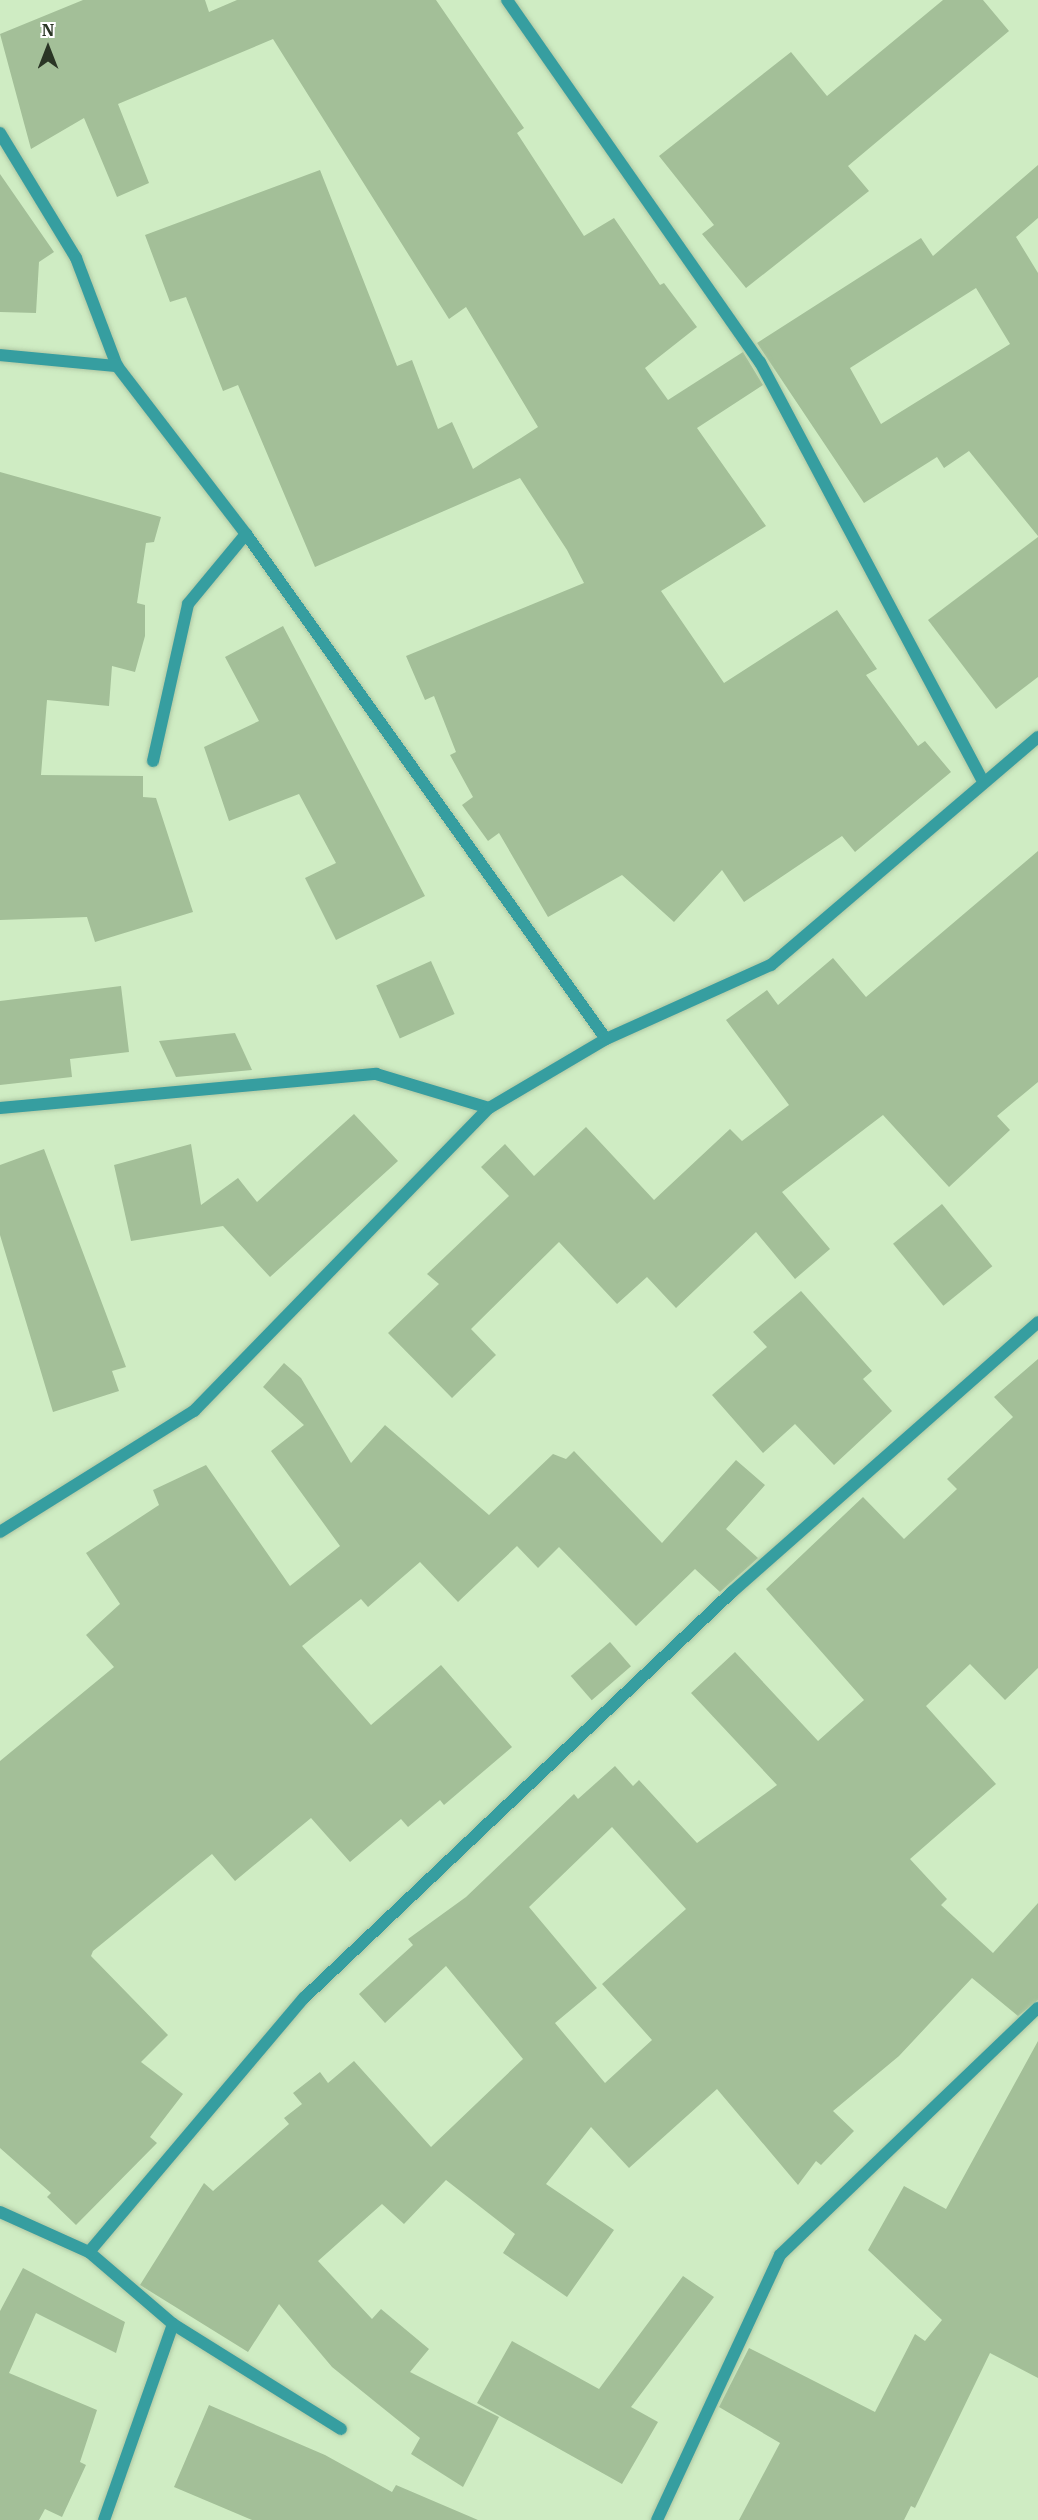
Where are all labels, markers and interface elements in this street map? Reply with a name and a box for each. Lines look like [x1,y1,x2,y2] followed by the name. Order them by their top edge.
[18,18,78,78] north arrow
[42,20,54,40] text: N

